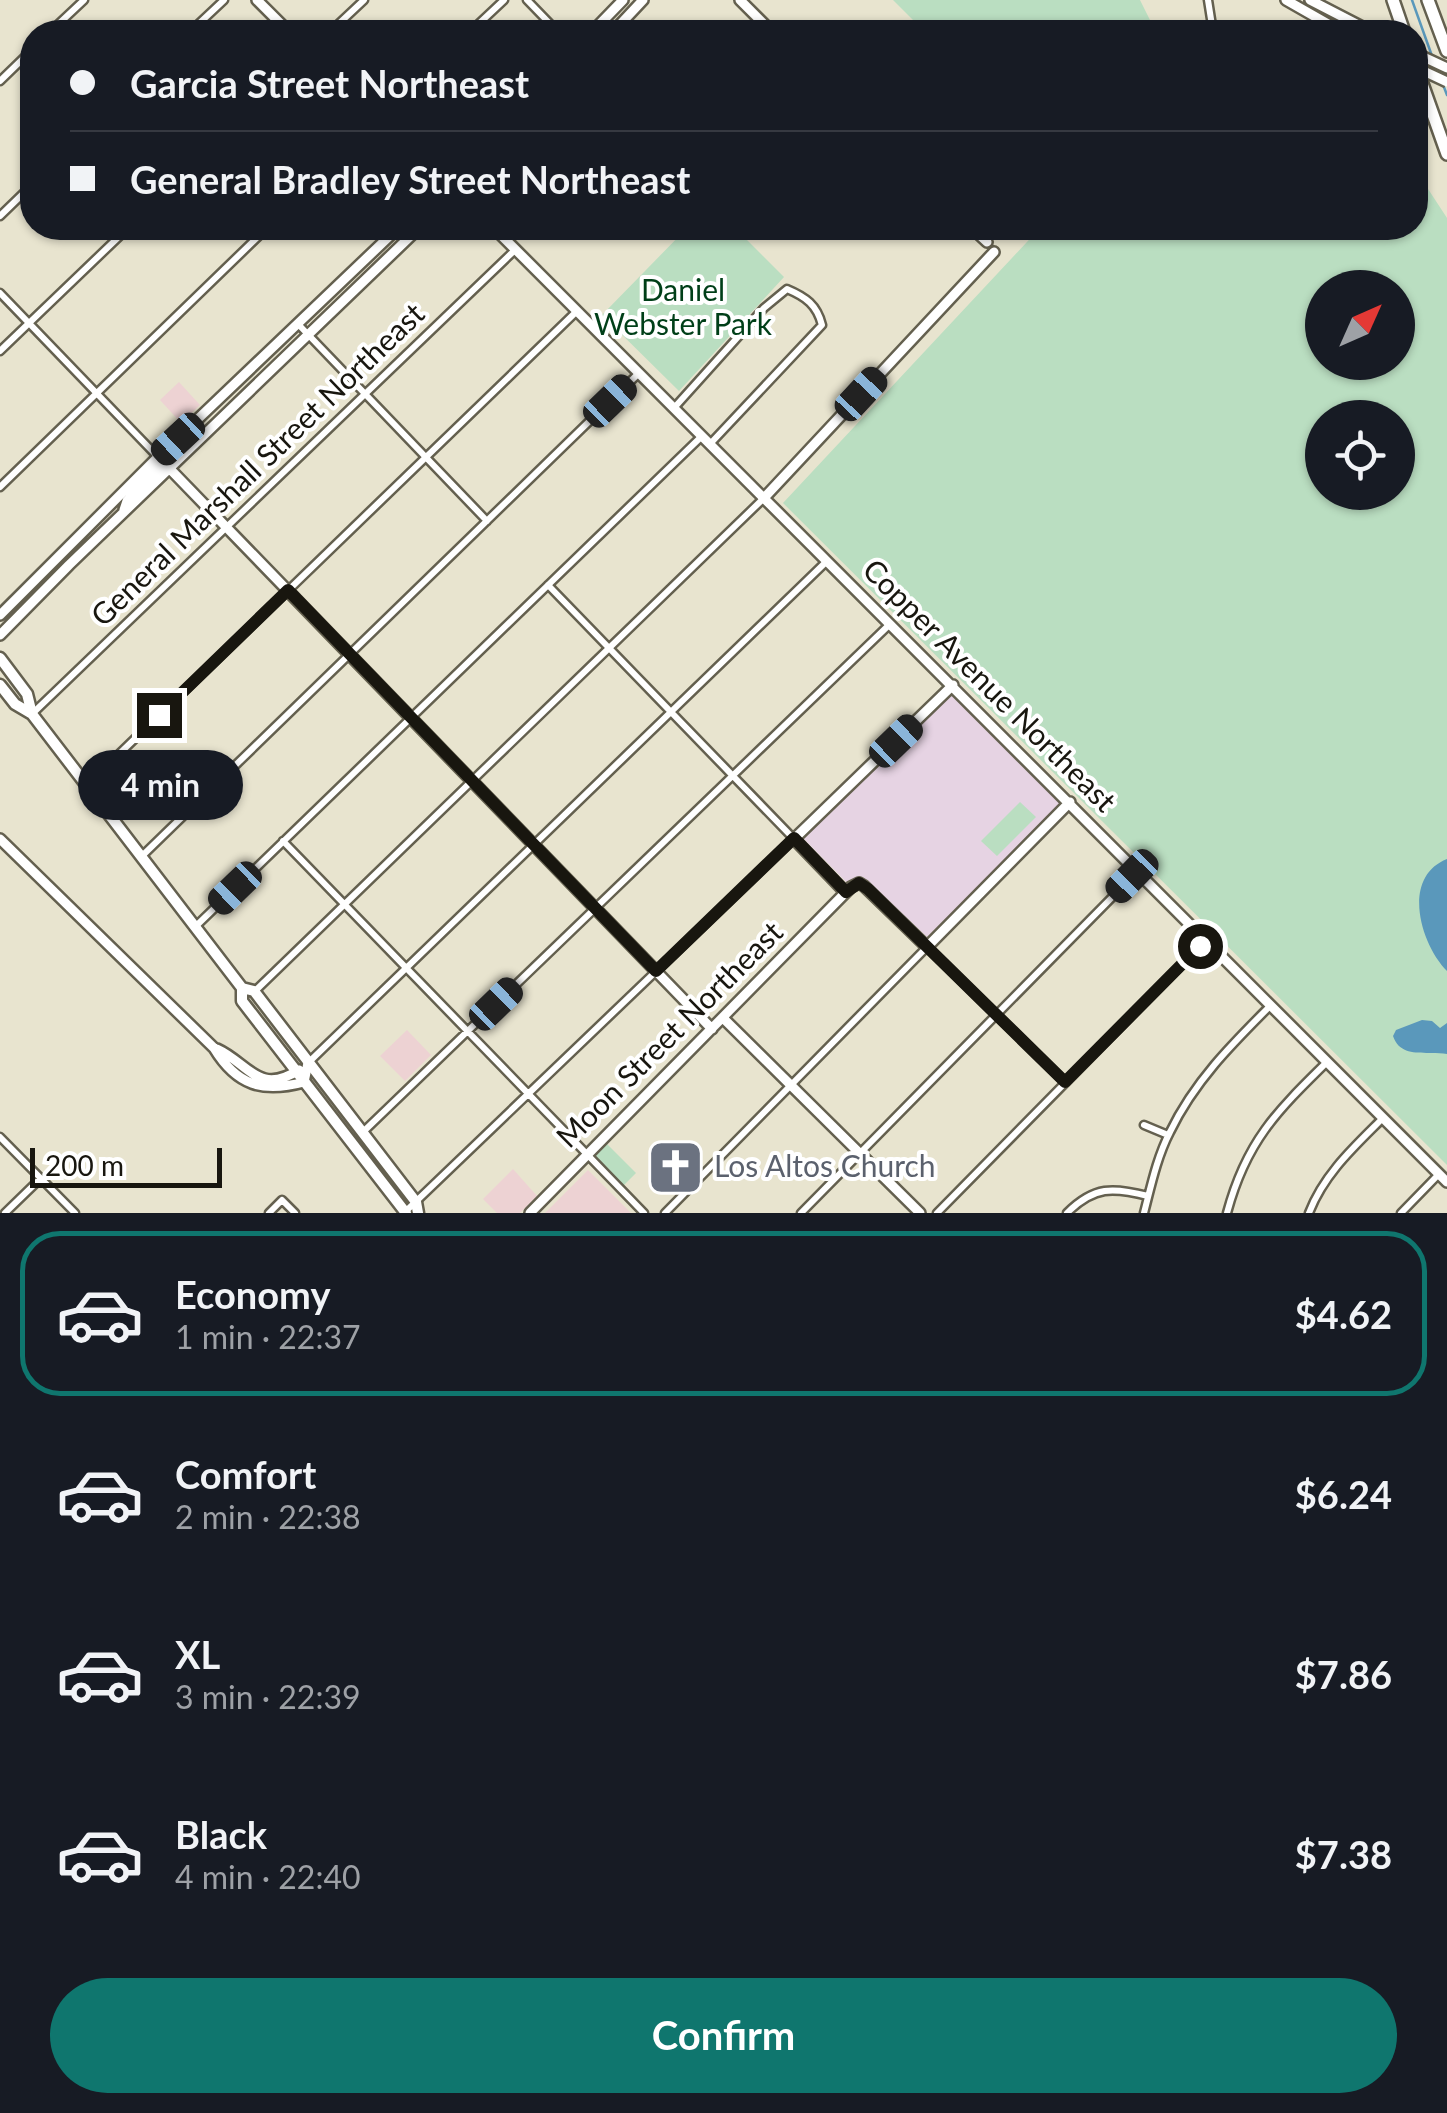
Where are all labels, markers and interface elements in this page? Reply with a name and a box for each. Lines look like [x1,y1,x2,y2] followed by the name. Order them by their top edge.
[130,60,529,106] text: Garcia Street Northeast
[130,156,690,202] text: General Bradley Street Northeast
[1305,270,1415,380] north arrow
[1305,270,1415,510] map controls
[594,271,773,341] park label: Daniel Webster Park
[83,294,431,633] street label: General Marshall Street Northeast
[830,362,892,426] car
[578,369,642,433] car
[1305,400,1415,510] button: locate
[146,408,210,470] car
[857,551,1124,819] street label: Copper Avenue Northeast
[137,693,182,738] route end
[864,709,928,773] car
[76,750,242,820] callout: 4 min
[121,765,200,804] text: 4 min
[1100,844,1164,908] car
[203,856,267,920] car
[548,913,789,1154] street label: Moon Street Northeast
[1178,924,1223,969] route start
[464,972,528,1036] car
[645,1137,705,1197] church icon: Los Altos Church
[30,1143,222,1188] scale bar
[714,1147,936,1183] place label: Los Altos Church
[45,1148,124,1182] text: 200 m
[55,1269,145,1359] icon: car
[175,1271,330,1317] text: Economy
[1295,1291,1392,1337] text: $4.62
[175,1317,361,1356] text: 1 min · 22:37
[55,1449,145,1539] icon: car
[175,1451,316,1497] text: Comfort
[1295,1471,1392,1517] text: $6.24
[175,1497,361,1536] text: 2 min · 22:38
[55,1629,145,1719] icon: car
[175,1631,220,1677] text: XL
[1295,1651,1392,1697] text: $7.86
[175,1677,361,1716] text: 3 min · 22:39
[55,1809,145,1899] icon: car
[175,1811,267,1857] text: Black
[1295,1831,1392,1877] text: $7.38
[175,1857,361,1896] text: 4 min · 22:40
[50,1978,1397,2093] button: Confirm

